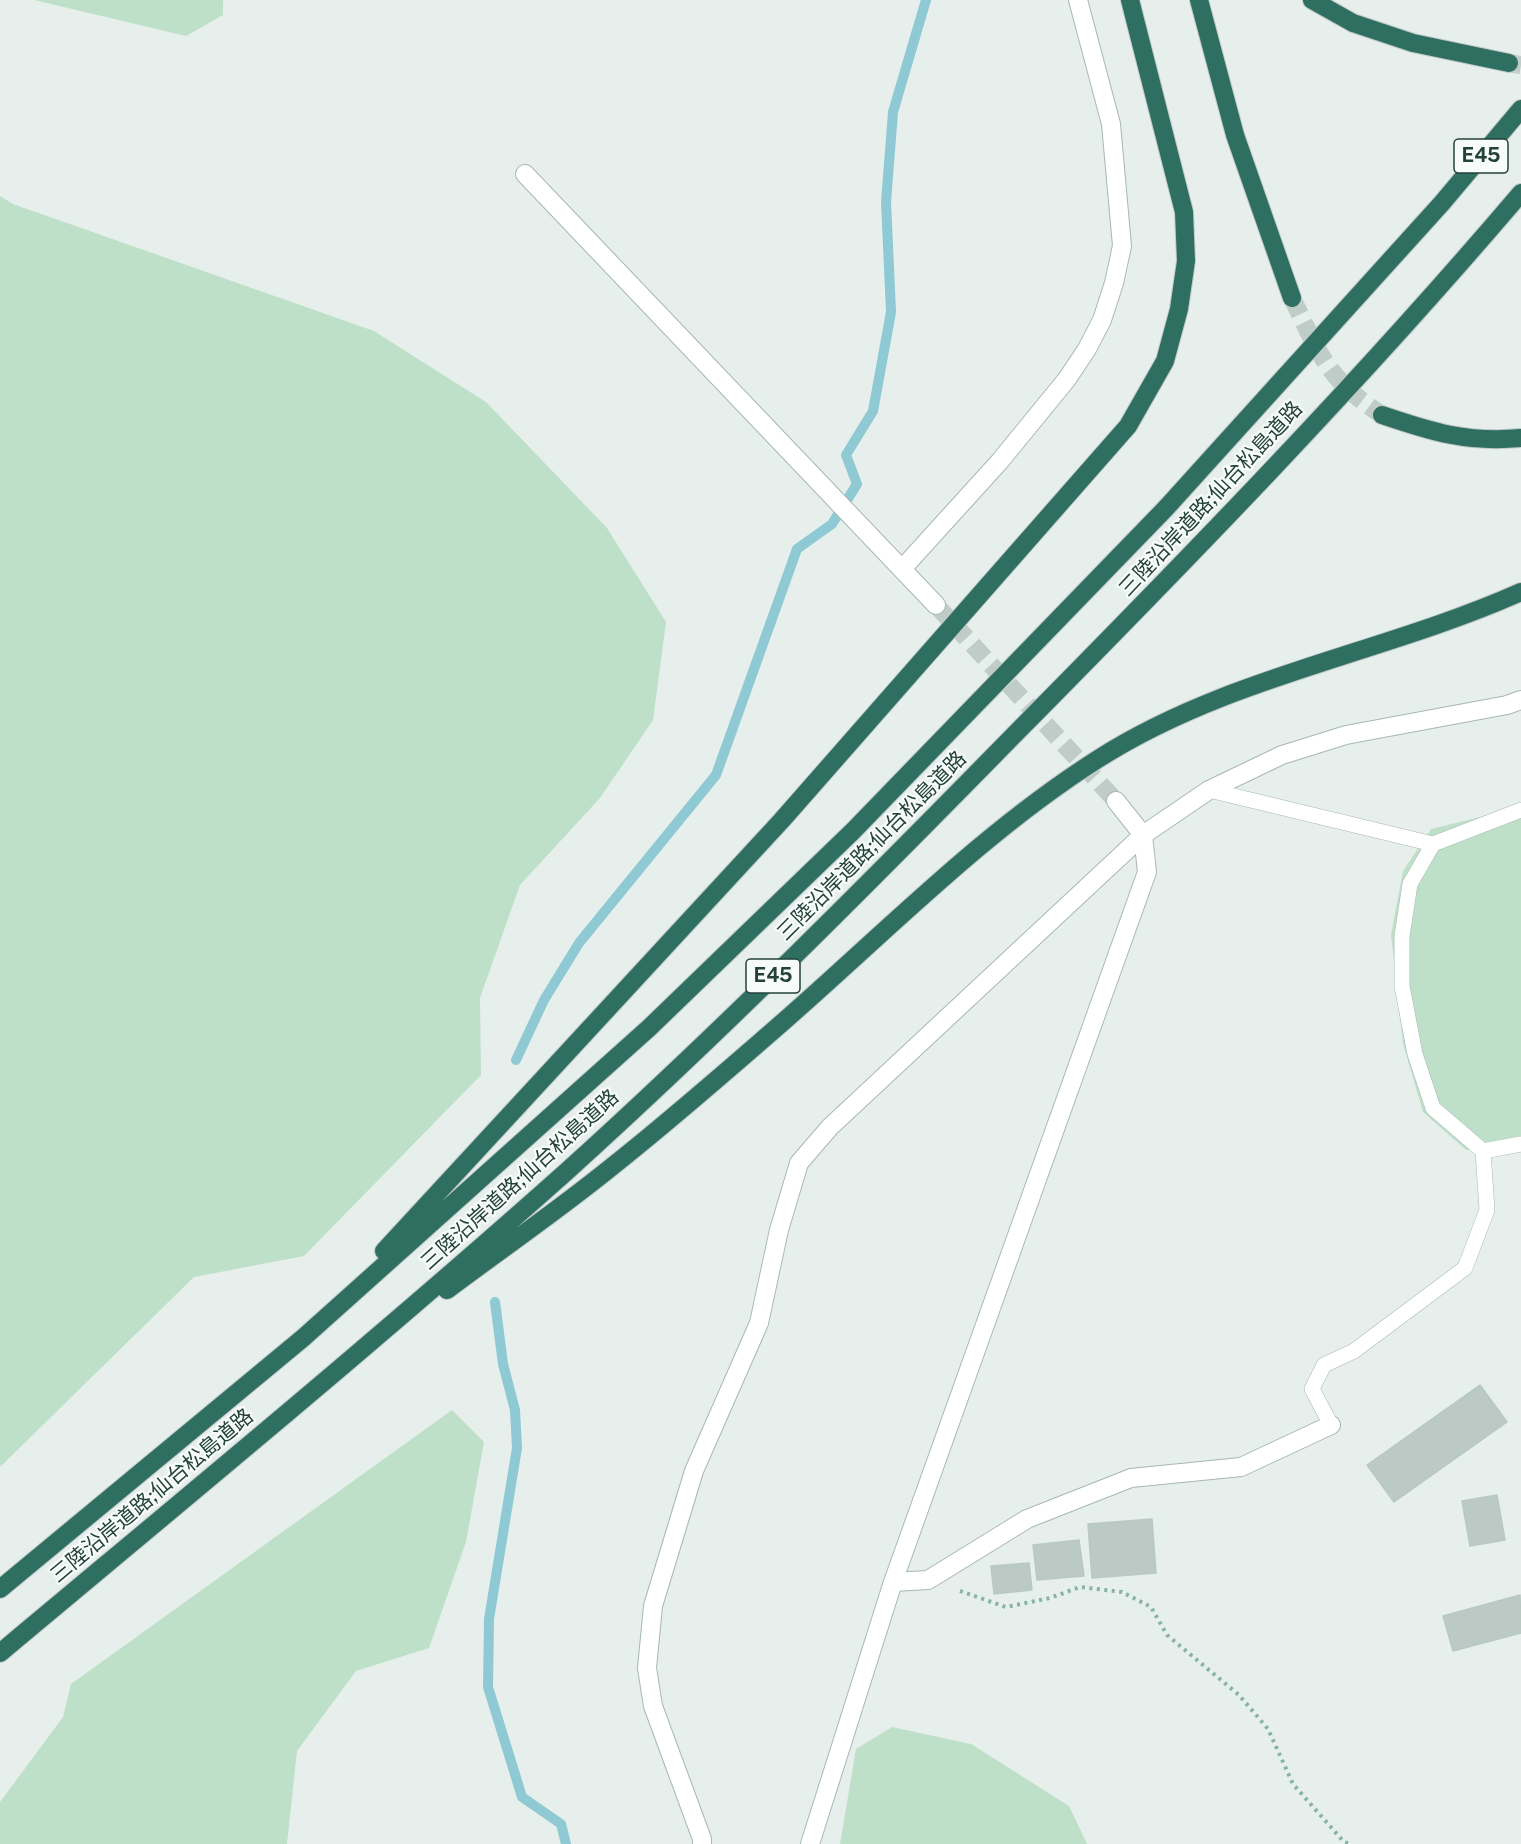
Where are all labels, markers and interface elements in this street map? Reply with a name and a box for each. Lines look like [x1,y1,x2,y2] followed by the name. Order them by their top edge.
[1454,139,1508,173] road number: E45
[1114,396,1308,602] street label: 三陸沿岸道路;仙台松島道路
[772,746,972,946] street label: 三陸沿岸道路;仙台松島道路
[746,959,800,993] road number: E45
[416,1085,624,1275] street label: 三陸沿岸道路;仙台松島道路
[45,1404,259,1588] street label: 三陸沿岸道路;仙台松島道路

